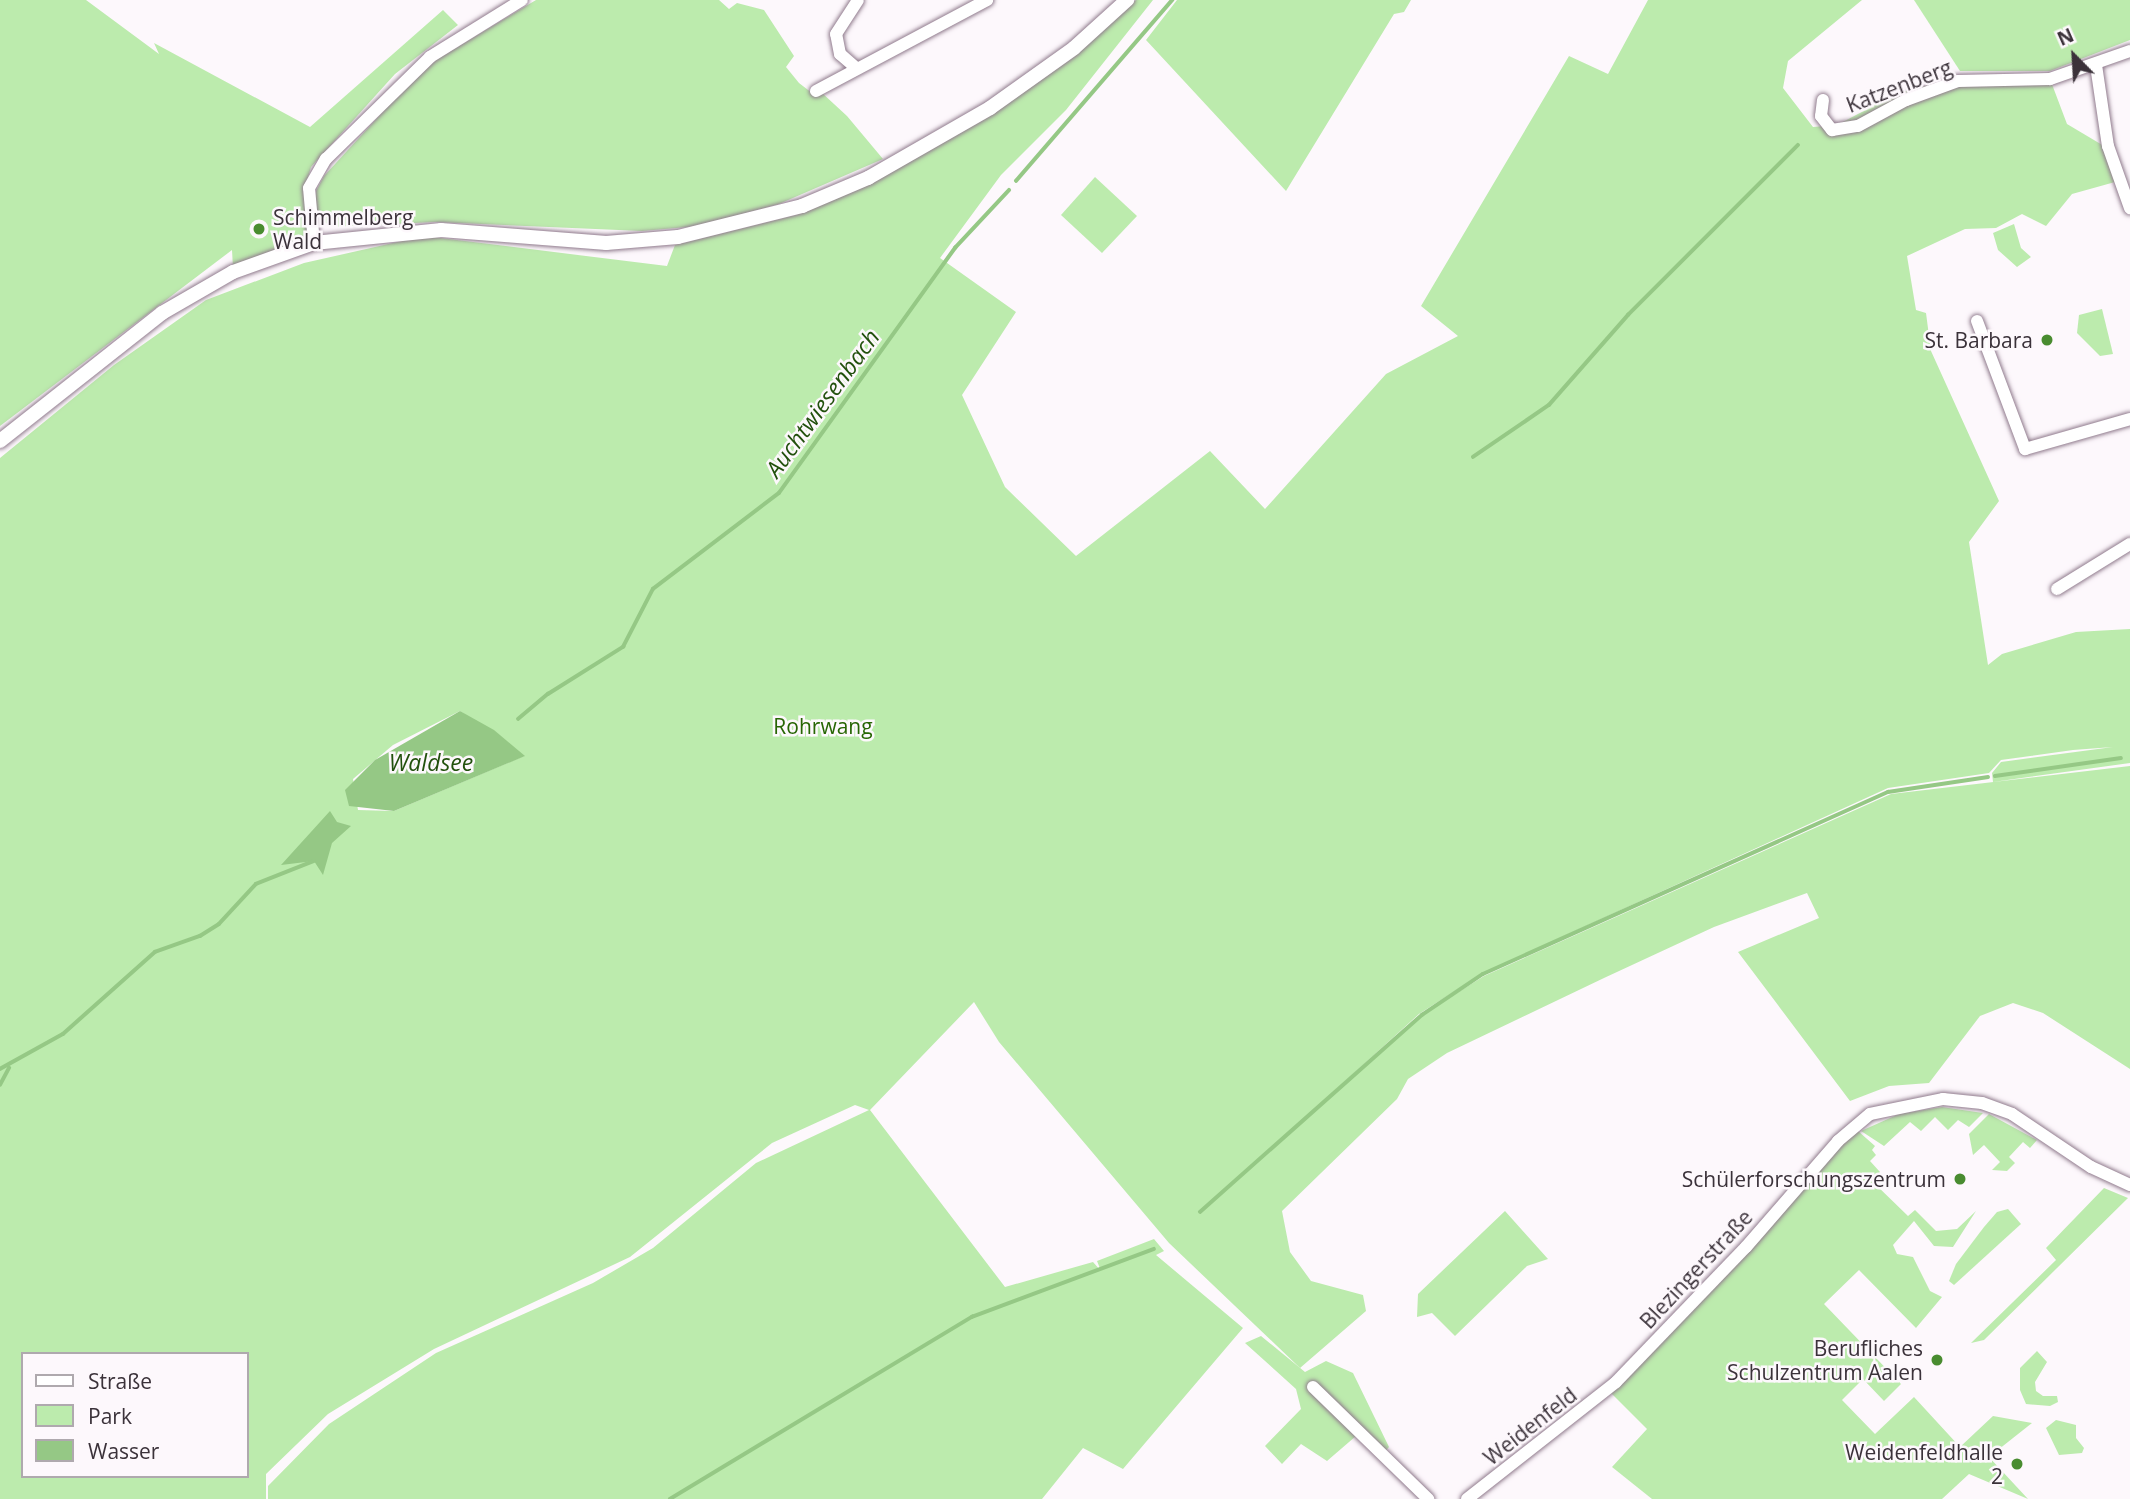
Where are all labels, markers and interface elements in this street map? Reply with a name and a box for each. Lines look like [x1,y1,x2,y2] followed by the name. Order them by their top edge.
[2039,21,2109,91] north arrow
[2053,22,2078,52] text: N
[1843,54,1955,118] street label: Katzenberg
[273,204,413,254] place label: Schimmelberg Wald
[251,221,267,237] marker: Schimmelberg Wald
[759,324,885,482] water label: Auchtwiesenbach
[1924,327,2033,353] place label: St. Barbara
[2039,332,2055,348] marker: St. Barbara
[773,713,873,739] park label: Rohrwang
[389,748,473,776] water label: Waldsee
[1682,1166,1946,1192] place label: Schülerforschungszentrum
[1952,1171,1968,1187] marker: Schülerforschungszentrum
[1635,1204,1757,1334] street label: Blezingerstraße
[1727,1335,1923,1385] place label: Berufliches Schulzentrum Aalen
[21,1352,248,1478] legend
[1929,1352,1945,1368] marker: Berufliches Schulzentrum Aalen
[88,1367,152,1395] text: Straße
[1479,1382,1581,1470] street label: Weidenfeld
[88,1402,132,1430] text: Park
[88,1437,159,1465] text: Wasser
[1845,1439,2003,1489] place label: Weidenfeldhalle 2
[2009,1456,2025,1472] marker: Weidenfeldhalle 2

